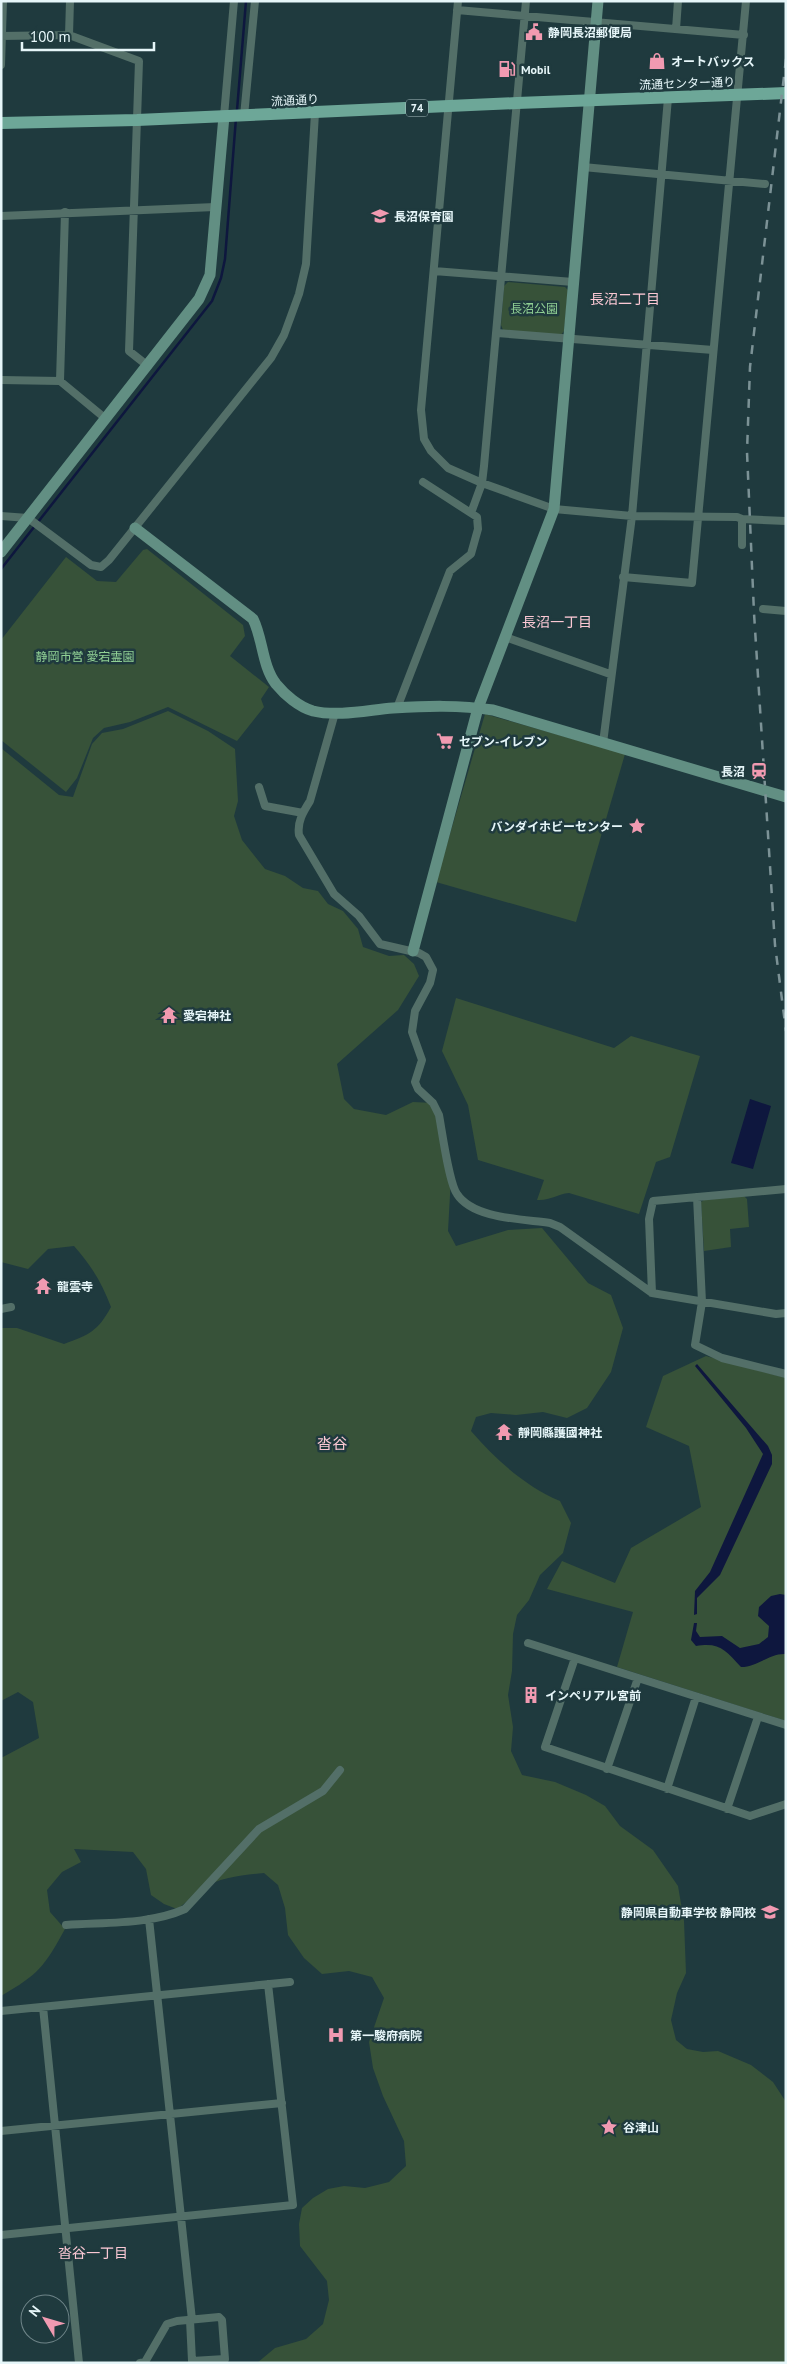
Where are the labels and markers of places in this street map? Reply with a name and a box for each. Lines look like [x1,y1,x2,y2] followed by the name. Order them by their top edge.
[524,22,544,42] public building icon: 静岡長沼郵便局
[548,25,632,40] place label: 静岡長沼郵便局
[647,51,667,71] shop icon: オートバックス
[671,54,755,69] place label: オートバックス
[497,59,517,79] fuel station icon: Mobil
[521,62,551,77] place label: Mobil
[370,206,390,226] school or university icon: 長沼保育園
[394,209,454,224] place label: 長沼保育園
[435,731,455,751] supermarket icon: セブン-イレブン
[459,734,547,749] place label: セブン-イレブン
[749,761,769,781] station icon: 長沼
[721,764,745,779] place label: 長沼
[627,816,647,836] place icon: バンダイホビーセンター
[490,819,623,834] place label: バンダイホビーセンター
[159,1005,179,1025] temple icon: 愛宕神社
[183,1008,231,1023] place label: 愛宕神社
[33,1276,53,1296] temple icon: 龍雲寺
[57,1279,93,1294] place label: 龍雲寺
[494,1422,514,1442] temple icon: 靜岡縣護國神社
[518,1425,602,1440] place label: 靜岡縣護國神社
[521,1685,541,1705] building icon: インペリアル宮前
[545,1688,641,1703] place label: インペリアル宮前
[760,1902,780,1922] school or university icon: 静岡県自動車学校 静岡校
[621,1905,756,1920] place label: 静岡県自動車学校 静岡校
[326,2025,346,2045] hospital icon: 第一駿府病院
[350,2028,422,2043] place label: 第一駿府病院
[599,2117,619,2137] place icon: 谷津山
[623,2120,659,2135] place label: 谷津山

